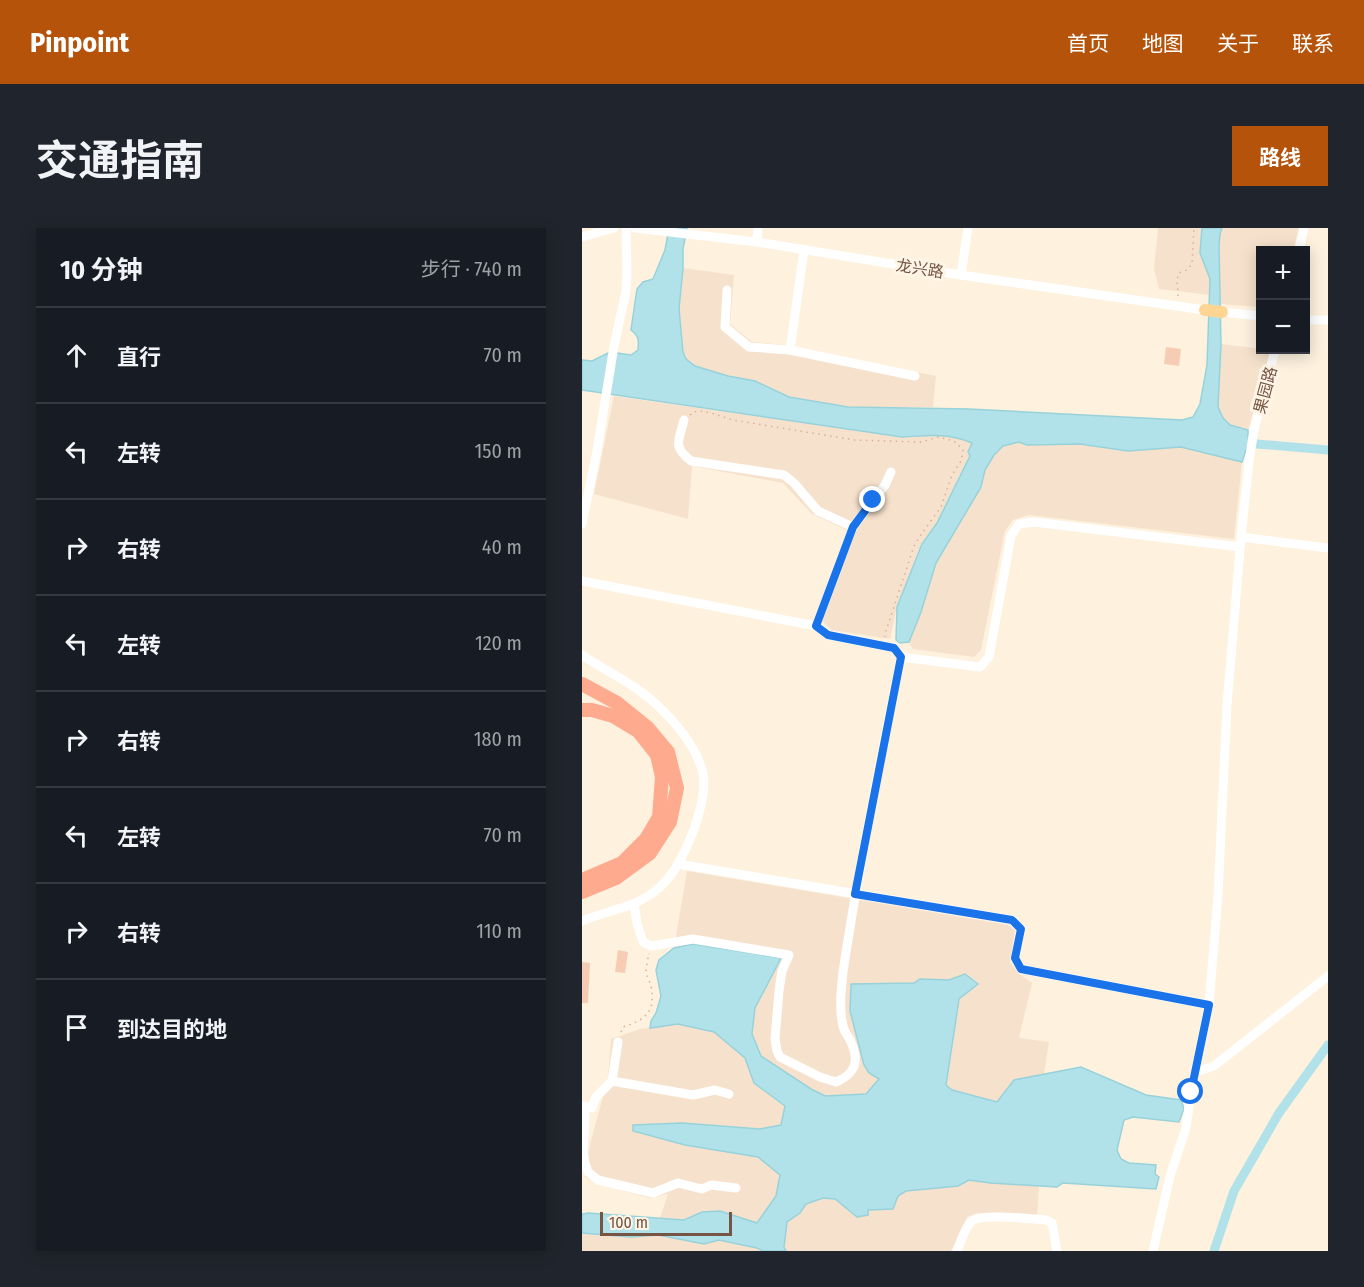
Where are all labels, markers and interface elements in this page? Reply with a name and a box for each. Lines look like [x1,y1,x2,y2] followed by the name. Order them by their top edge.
[30,26,129,59] text: Pinpoint
[1067,31,1109,57] text: 首页
[1142,31,1184,57] text: 地图
[1217,31,1259,57] text: 关于
[1292,31,1334,57] text: 联系
[1232,126,1328,186] button: 路线
[36,136,204,186] text: 交通指南
[1256,246,1310,354] map controls
[1256,246,1310,300] button: +
[60,255,143,286] text: 10 分钟
[895,255,945,282] street label: 龙兴路
[421,257,522,281] text: 步行 · 740 m
[1256,300,1310,354] button: −
[60,339,93,372] icon: ahead
[484,343,522,367] text: 70 m
[117,344,161,371] text: 直行
[1250,364,1281,416] street label: 果园路
[60,435,93,468] icon: left
[475,439,522,463] text: 150 m
[117,440,161,467] text: 左转
[859,486,885,512] route end
[60,531,93,564] icon: right
[482,535,522,559] text: 40 m
[117,536,161,563] text: 右转
[60,627,93,660] icon: left
[475,631,522,655] text: 120 m
[117,632,161,659] text: 左转
[60,723,93,756] icon: right
[474,727,522,751] text: 180 m
[117,728,161,755] text: 右转
[60,819,93,852] icon: left
[484,823,522,847] text: 70 m
[117,824,161,851] text: 左转
[60,915,93,948] icon: right
[476,919,522,943] text: 110 m
[117,920,161,947] text: 右转
[60,1011,93,1044] icon: arrive
[117,1016,227,1043] text: 到达目的地
[1177,1078,1203,1104] route start
[600,1209,732,1236] scale bar
[609,1213,648,1232] text: 100 m

